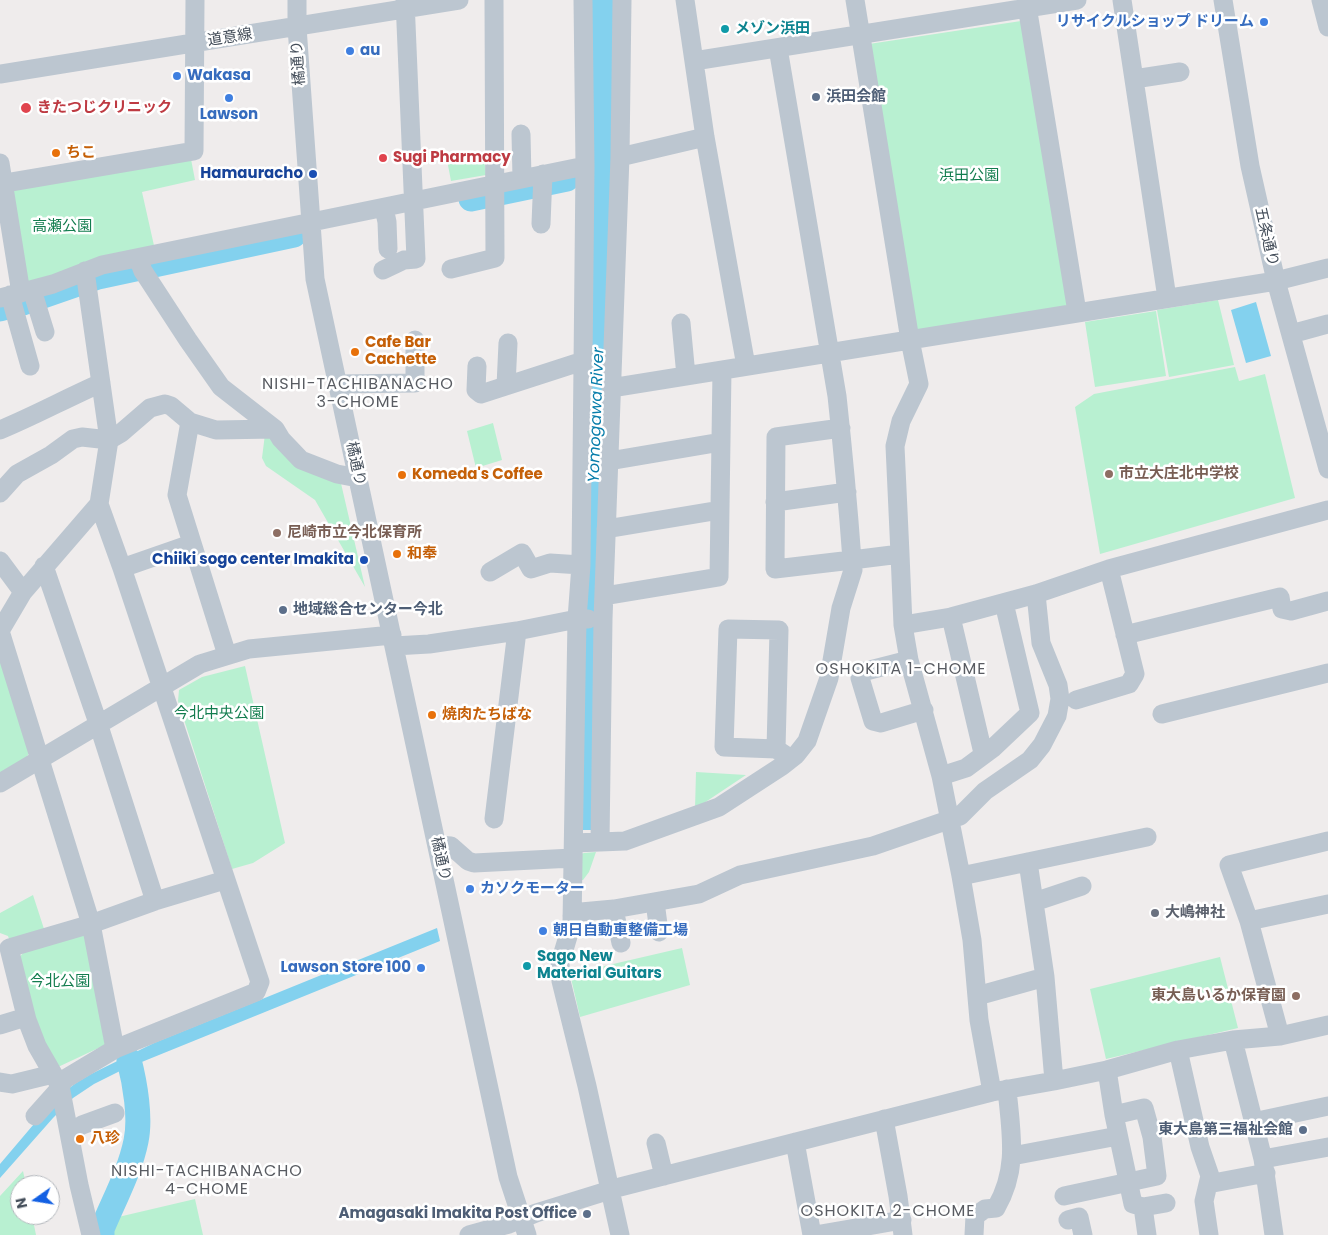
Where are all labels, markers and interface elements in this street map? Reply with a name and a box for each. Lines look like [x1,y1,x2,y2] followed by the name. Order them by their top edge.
[1056,13,1254,31] place label: リサイクルショップ ドリーム
[1258,16,1270,28] marker: リサイクルショップ ドリーム
[735,20,810,38] place label: メゾン浜田
[719,23,731,35] marker: メゾン浜田
[206,26,254,50] street label: 道意線
[288,40,310,86] street label: 橘通り
[360,42,380,60] place label: au
[344,45,356,57] marker: au
[187,67,251,85] place label: Wakasa
[171,70,183,82] marker: Wakasa
[826,88,886,106] place label: 浜田会館
[810,91,822,103] marker: 浜田会館
[223,92,235,104] marker: Lawson
[37,99,172,117] place label: きたつじクリニック
[19,101,33,115] marker: きたつじクリニック
[200,106,258,124] place label: Lawson
[66,144,96,162] place label: ちこ
[50,147,62,159] marker: ちこ
[393,149,511,167] place label: Sugi Pharmacy
[377,152,389,164] marker: Sugi Pharmacy
[200,165,303,183] place label: Hamauracho
[939,167,999,185] park label: 浜田公園
[307,168,319,180] marker: Hamauracho
[1250,206,1282,268] street label: 五条通り
[32,218,92,236] park label: 高瀬公園
[365,334,436,369] place label: Cafe Bar Cachette
[349,346,361,358] marker: Cafe Bar Cachette
[585,347,609,483] water label: Yomogawa River
[260,375,456,413] district label: NISHI-TACHIBANACHO 3-CHOME
[342,440,368,488] street label: 橘通り
[1119,465,1239,483] place label: 市立大庄北中学校
[412,466,543,484] place label: Komeda's Coffee
[1103,468,1115,480] marker: 市立大庄北中学校
[396,469,408,481] marker: Komeda's Coffee
[287,524,422,542] place label: 尼崎市立今北保育所
[271,527,283,539] marker: 尼崎市立今北保育所
[407,545,437,563] place label: 和奉
[391,548,403,560] marker: 和奉
[152,551,354,569] place label: Chiiki sogo center Imakita
[358,554,370,566] marker: Chiiki sogo center Imakita
[293,601,443,619] place label: 地域総合センター今北
[277,604,289,616] marker: 地域総合センター今北
[814,660,988,680] district label: OSHOKITA 1-CHOME
[174,705,264,723] park label: 今北中央公園
[442,706,532,724] place label: 焼肉たちばな
[426,709,438,721] marker: 焼肉たちばな
[427,835,453,883] street label: 橘通り
[480,880,585,898] place label: カソクモーター
[464,883,476,895] marker: カソクモーター
[1165,904,1225,922] place label: 大嶋神社
[1149,907,1161,919] marker: 大嶋神社
[553,922,688,940] place label: 朝日自動車整備工場
[537,925,549,937] marker: 朝日自動車整備工場
[537,948,662,983] place label: Sago New Material Guitars
[281,959,411,977] place label: Lawson Store 100
[521,960,533,972] marker: Sago New Material Guitars
[415,962,427,974] marker: Lawson Store 100
[30,973,90,991] park label: 今北公園
[1151,987,1286,1005] place label: 東大島いるか保育園
[1290,990,1302,1002] marker: 東大島いるか保育園
[1158,1121,1293,1139] place label: 東大島第三福祉会館
[1297,1124,1309,1136] marker: 東大島第三福祉会館
[90,1130,120,1148] place label: 八珍
[74,1133,86,1145] marker: 八珍
[109,1162,305,1200] district label: NISHI-TACHIBANACHO 4-CHOME
[10,1175,60,1225] north arrow
[10,1196,32,1211] text: N
[799,1202,977,1222] district label: OSHOKITA 2-CHOME
[339,1205,577,1223] place label: Amagasaki Imakita Post Office
[581,1208,593,1220] marker: Amagasaki Imakita Post Office

